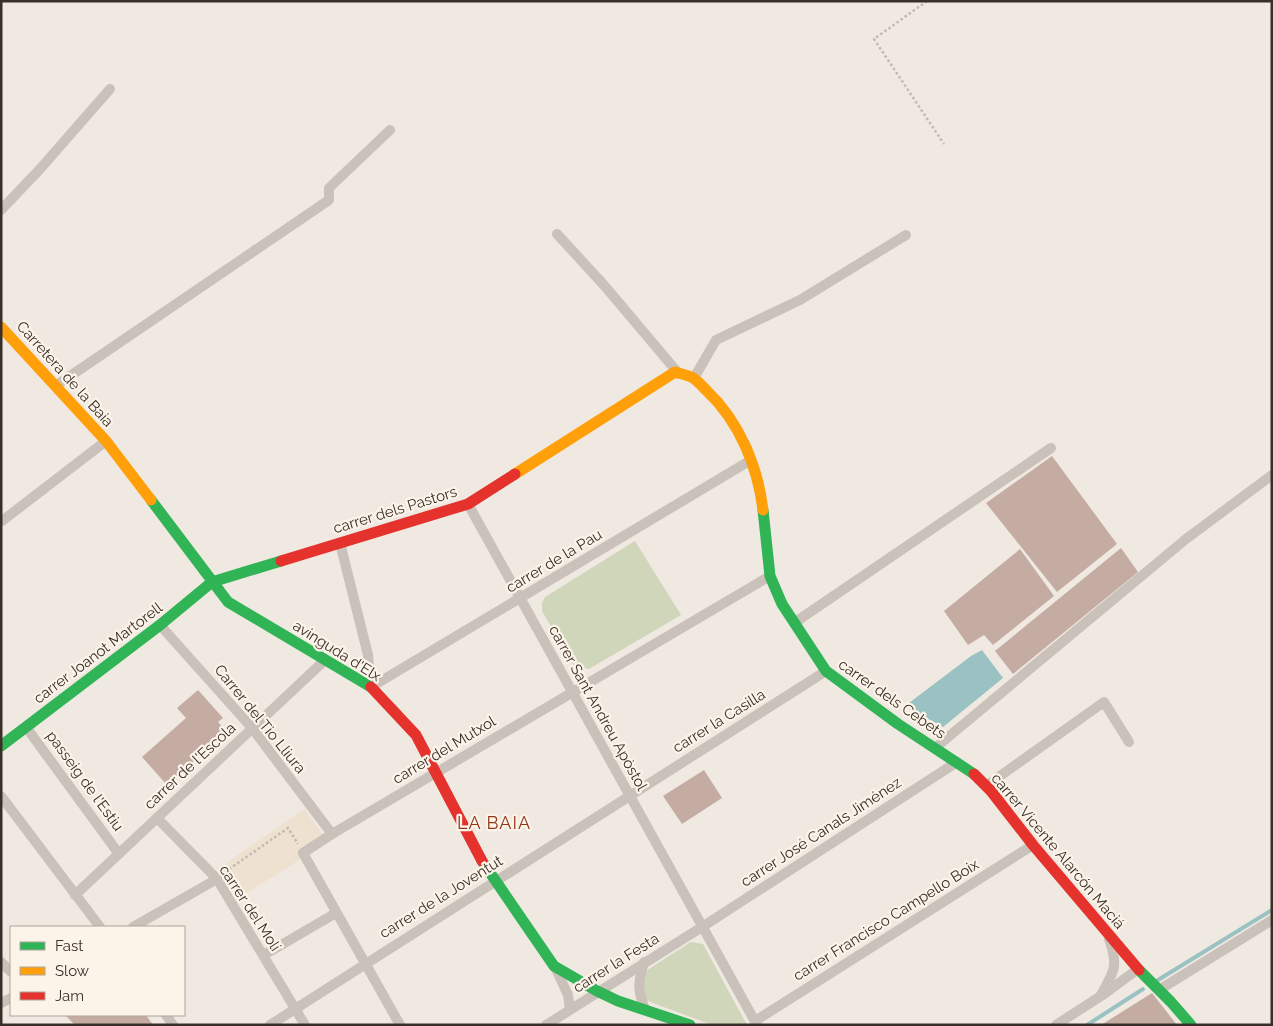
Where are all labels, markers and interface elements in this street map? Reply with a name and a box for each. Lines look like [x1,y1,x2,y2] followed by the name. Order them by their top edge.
[13,317,117,431] street label: Carretera de la Baia
[331,483,459,537] street label: carrer dels Pastors
[503,525,605,597] street label: carrer de la Pau
[30,598,167,707] street label: carrer Joanot Martorell
[290,617,385,685] street label: avinguda d'Elx
[545,622,651,795] street label: carrer Sant Andreu Apòstol
[835,655,949,743] street label: carrer dels Cebets
[211,661,309,777] street label: Carrer del Tio Lliura
[669,685,769,757] street label: carrer la Casilla
[389,712,500,788] street label: carrer del Mutxol
[140,719,240,813] street label: carrer de l'Escola
[43,727,127,835] street label: passeig de l'Estiu
[987,769,1129,933] street label: carrer Vicente Alarcón Maciá
[737,773,905,891] street label: carrer José Canals Jiménez
[457,812,531,833] district label: LA BAIA
[376,852,506,942] street label: carrer de la Joventut
[790,855,982,985] street label: carrer Francisco Campello Boix
[215,862,285,955] street label: carrer del Molí
[10,926,185,1016] legend
[570,929,662,997] street label: carrer la Festa
[55,937,83,955] text: Fast
[55,962,89,980] text: Slow
[55,987,84,1005] text: Jam

